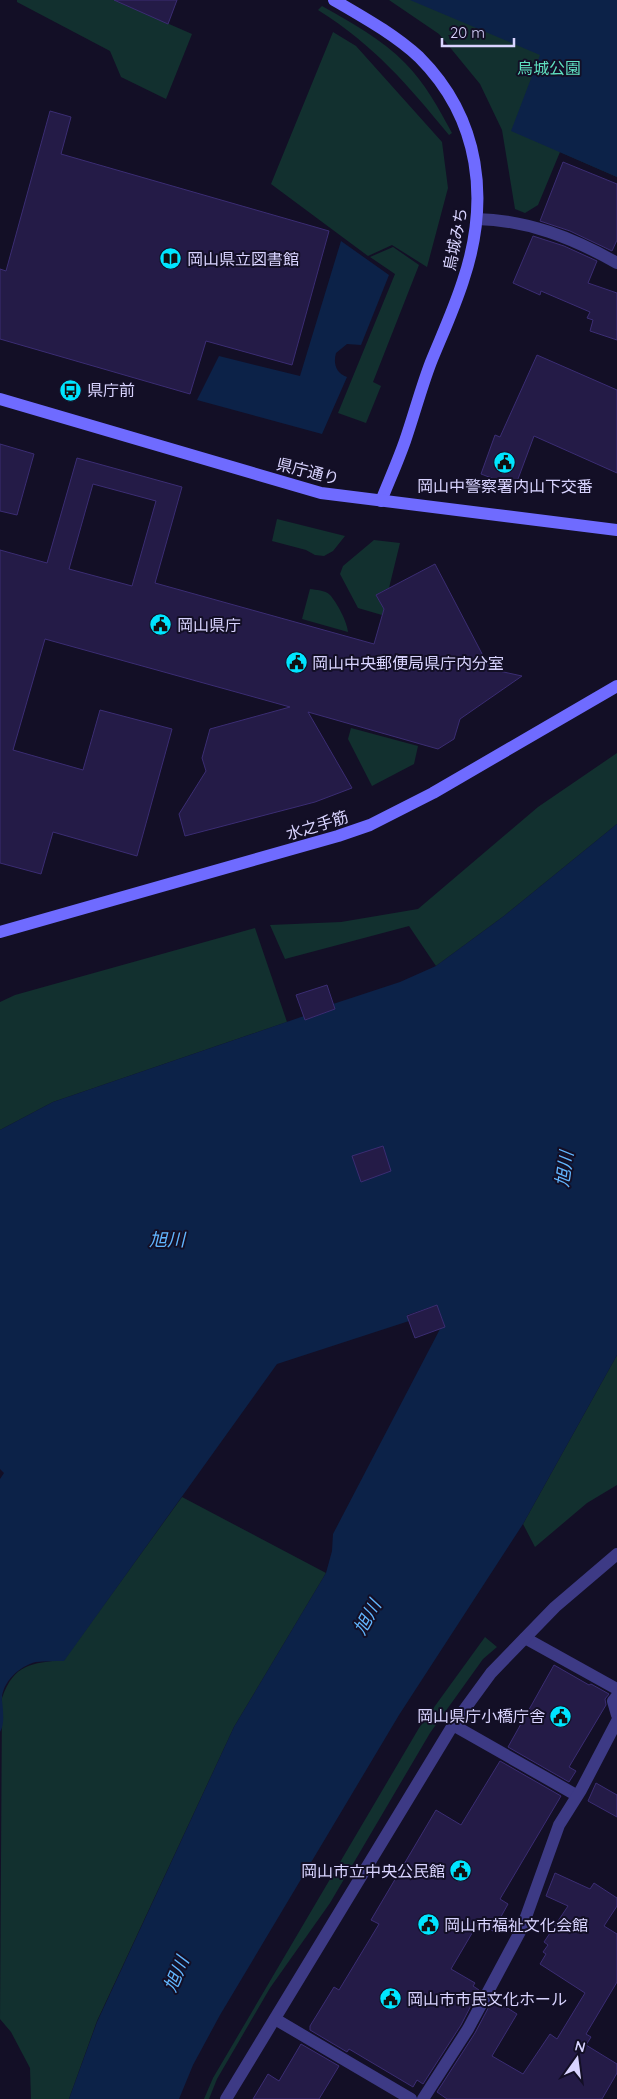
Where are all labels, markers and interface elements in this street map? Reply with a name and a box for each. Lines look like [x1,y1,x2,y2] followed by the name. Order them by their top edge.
[442,15,514,47] scale bar
[450,23,485,42] text: 20 m
[517,58,581,78] park label: 烏城公園
[439,206,471,272] street label: 烏城みち
[159,247,183,271] library icon: 岡山県立図書館
[187,249,299,269] place label: 岡山県立図書館
[59,378,83,402] bus stop icon: 県庁前
[87,380,135,400] place label: 県庁前
[493,450,517,474] public building icon: 岡山中警察署内山下交番
[275,454,341,488] street label: 県庁通り
[417,476,593,496] place label: 岡山中警察署内山下交番
[149,613,173,637] public building icon: 岡山県庁
[177,615,241,635] place label: 岡山県庁
[284,651,308,675] public building icon: 岡山中央郵便局県庁内分室
[312,653,504,673] place label: 岡山中央郵便局県庁内分室
[283,806,351,844] street label: 水之手筋
[550,1148,578,1188] water label: 旭川
[149,1228,187,1251] water label: 旭川
[348,1594,387,1638] water label: 旭川
[549,1704,573,1728] public building icon: 岡山県庁小橋庁舎
[417,1706,545,1726] place label: 岡山県庁小橋庁舎
[449,1859,473,1883] public building icon: 岡山市立中央公民館
[301,1861,445,1881] place label: 岡山市立中央公民館
[416,1913,440,1937] public building icon: 岡山市福祉文化会館
[444,1915,588,1935] place label: 岡山市福祉文化会館
[158,1951,194,1995] water label: 旭川
[379,1987,403,2011] public building icon: 岡山市市民文化ホール
[407,1989,567,2009] place label: 岡山市市民文化ホール
[552,2034,602,2084] north arrow
[573,2036,587,2056] text: N

